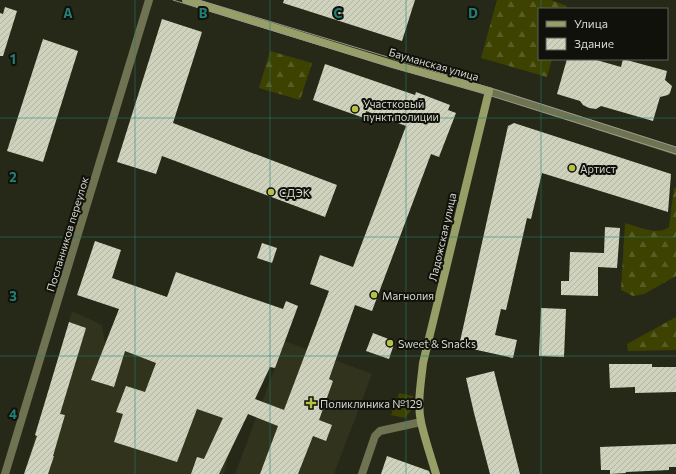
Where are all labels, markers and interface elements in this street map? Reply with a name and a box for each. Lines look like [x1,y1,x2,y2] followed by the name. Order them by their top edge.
[63,5,73,21] text: A
[199,5,208,21] text: B
[334,5,343,21] text: C
[468,5,478,21] text: D
[538,8,668,60] legend
[574,16,608,30] text: Улица
[574,36,614,50] text: Здание
[388,45,480,83] street label: Бауманская улица
[10,51,16,67] text: 1
[363,97,439,123] place label: Участковый пункт полиции
[350,104,360,114] marker: Участковый пункт полиции
[580,162,616,175] place label: Артист
[567,163,577,173] marker: Артист
[9,169,17,185] text: 2
[43,175,91,293] street label: Посланников переулок
[279,186,311,199] place label: СДЭК
[266,187,276,197] marker: СДЭК
[426,192,458,282] street label: Ладожская улица
[9,288,17,304] text: 3
[382,289,434,302] place label: Магнолия
[369,290,379,300] marker: Магнолия
[398,337,476,350] place label: Sweet & Snacks
[385,338,395,348] marker: Sweet & Snacks
[305,397,317,409] marker: Поликлиника №129
[320,397,423,410] place label: Поликлиника №129
[9,406,17,422] text: 4

